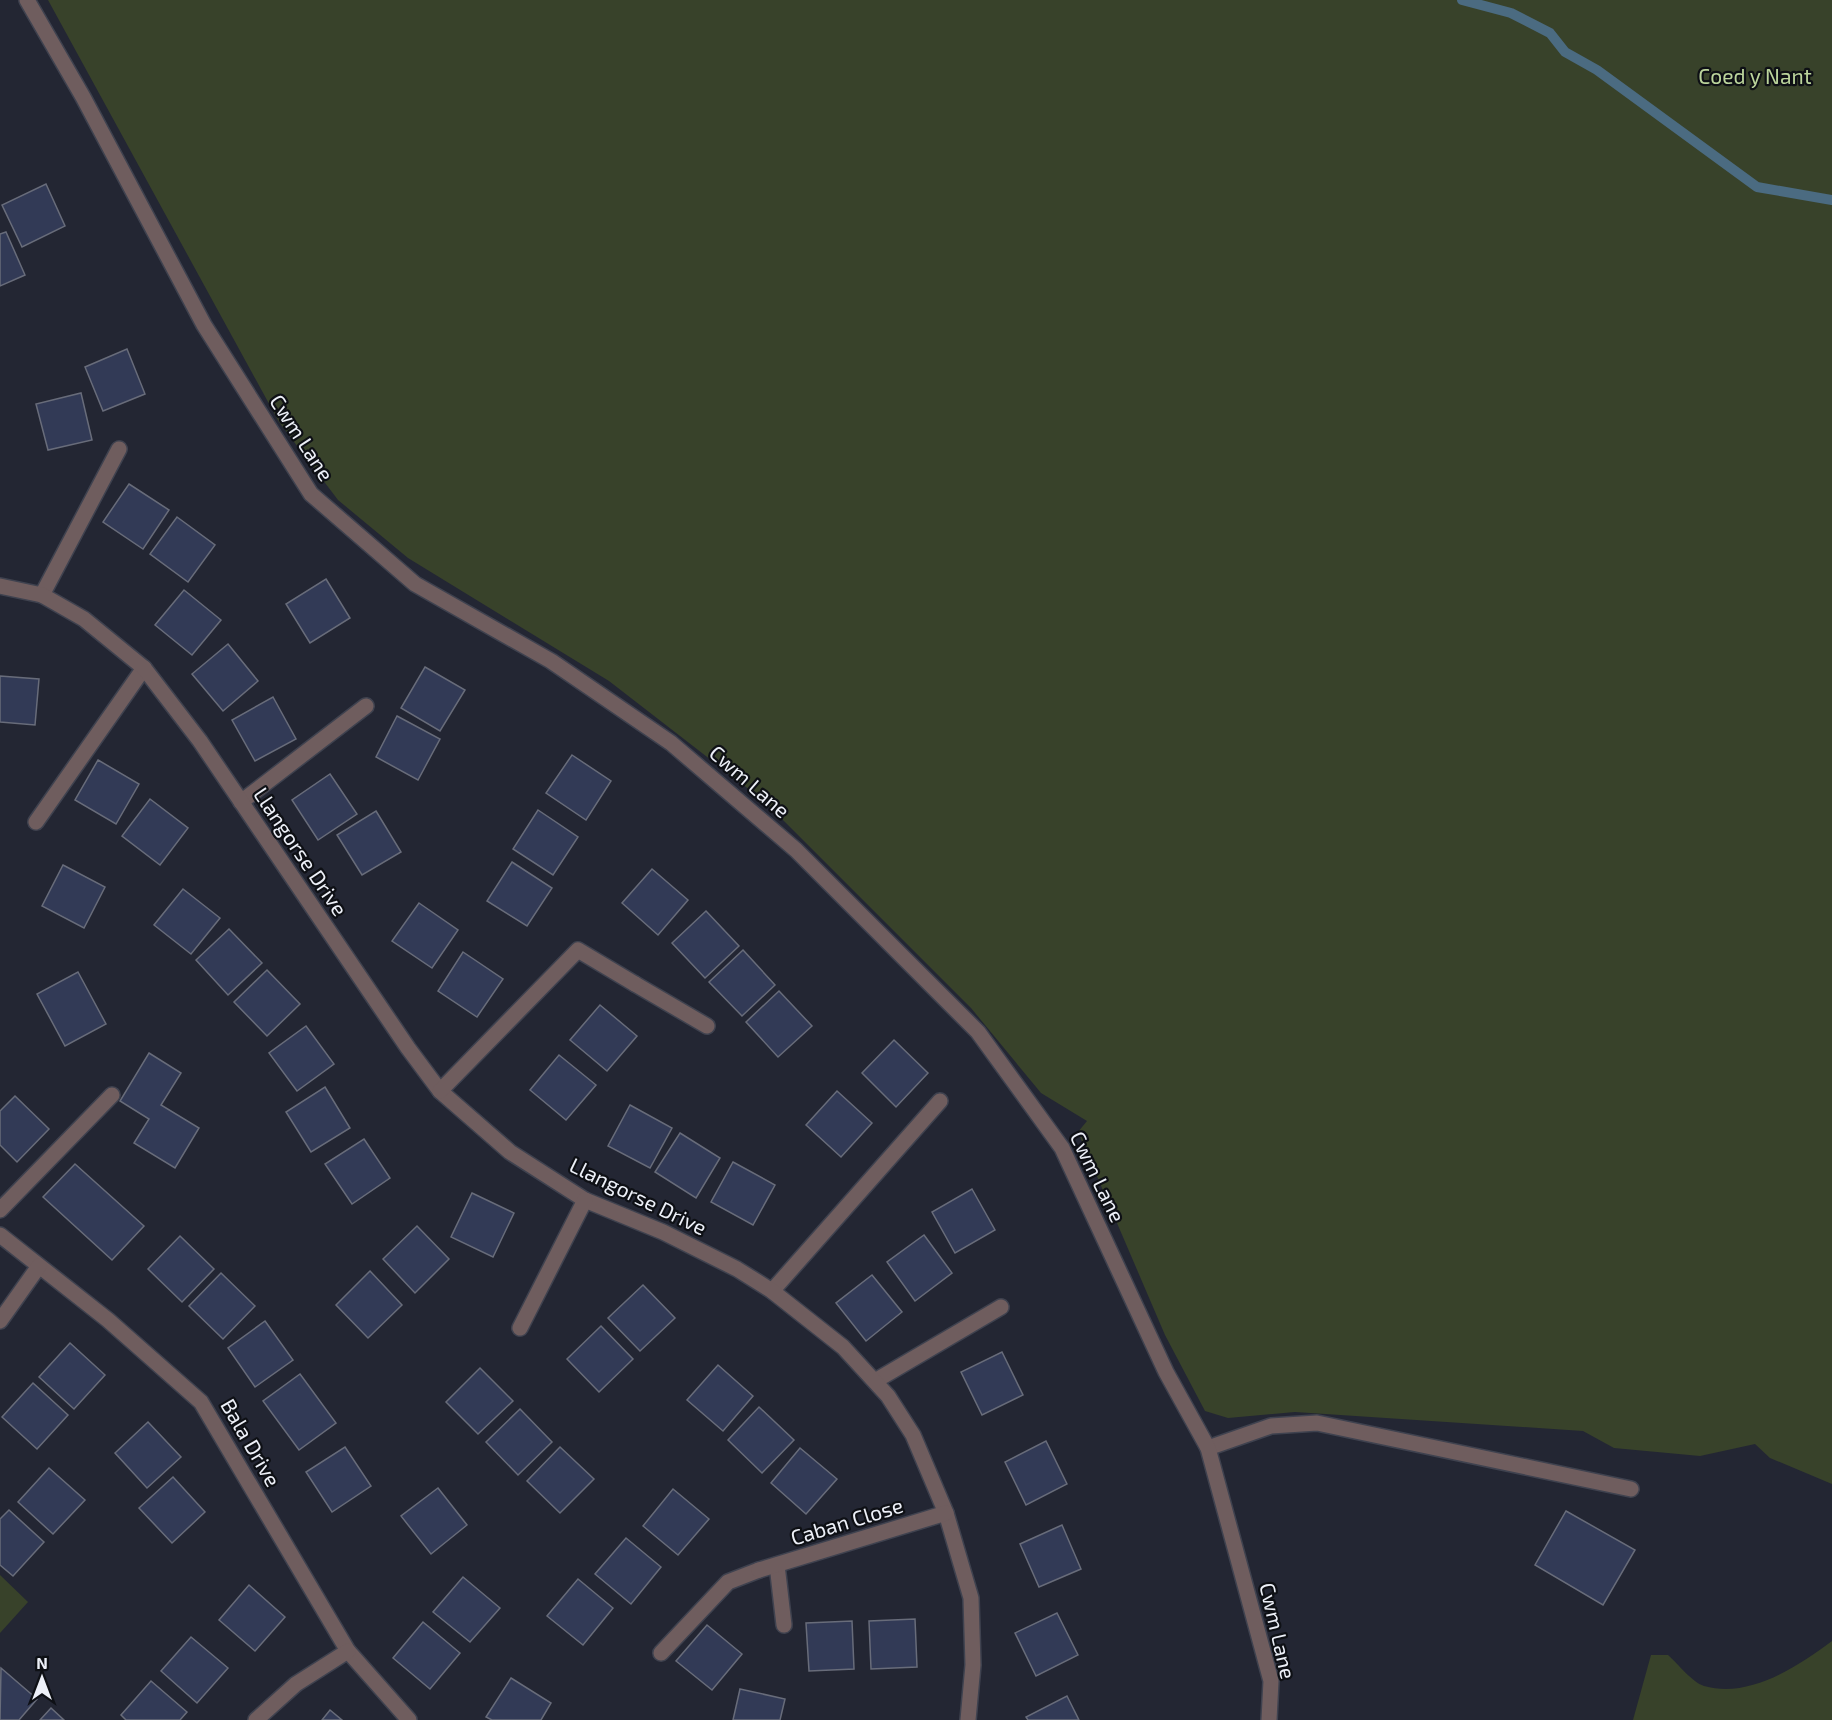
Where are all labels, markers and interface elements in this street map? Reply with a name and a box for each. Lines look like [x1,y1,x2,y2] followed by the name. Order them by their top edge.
[1698,63,1812,88] park label: Coed y Nant
[265,389,339,485] street label: Cwm Lane
[705,739,795,822] street label: Cwm Lane
[249,782,353,920] street label: Llangorse Drive
[1066,1127,1131,1226] street label: Cwm Lane
[566,1152,711,1240] street label: Llangorse Drive
[216,1394,286,1490] street label: Bala Drive
[787,1492,906,1549] street label: Caban Close
[1255,1580,1302,1681] street label: Cwm Lane
[12,1648,72,1708] north arrow
[36,1653,48,1672] text: N

